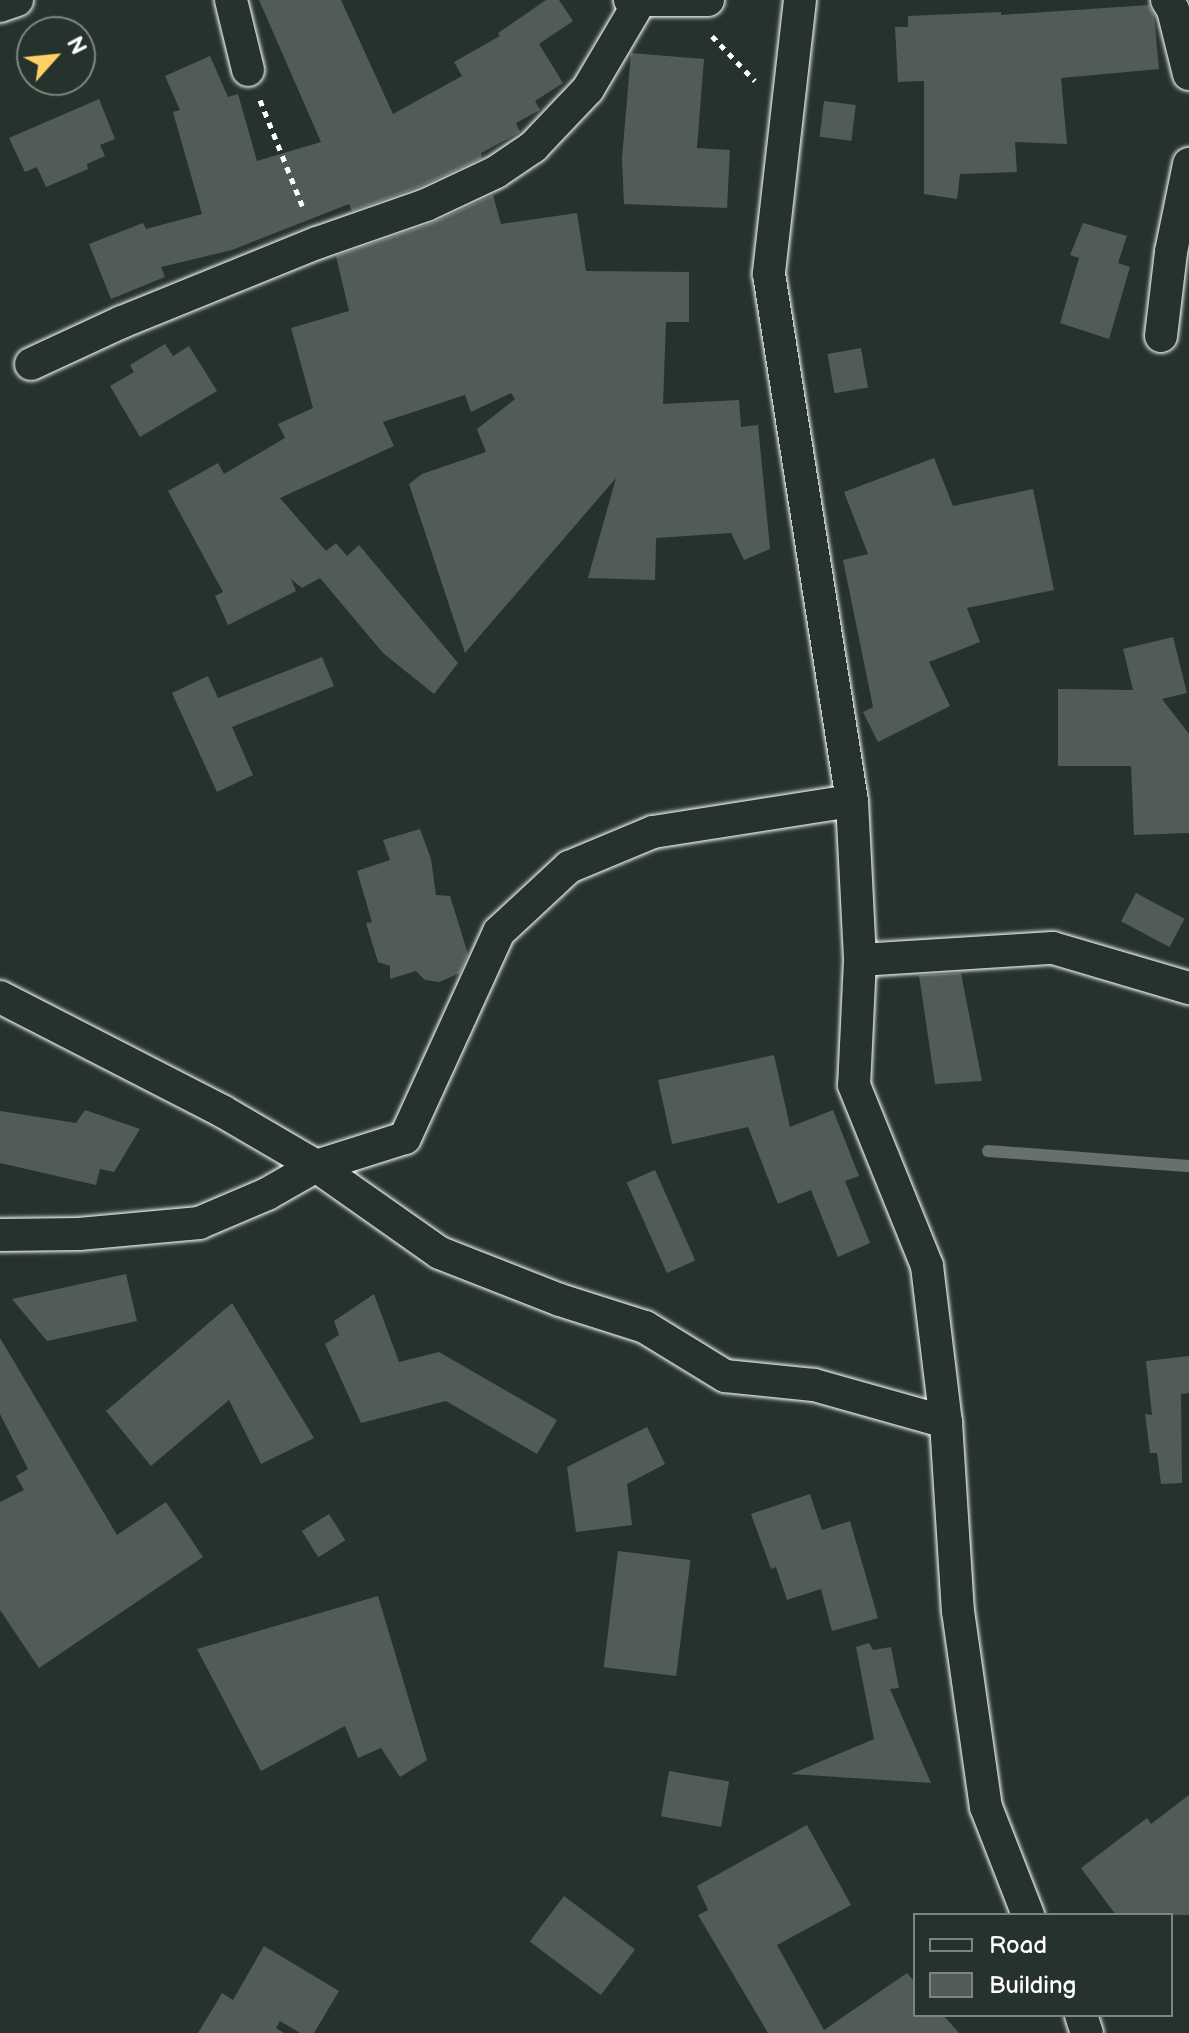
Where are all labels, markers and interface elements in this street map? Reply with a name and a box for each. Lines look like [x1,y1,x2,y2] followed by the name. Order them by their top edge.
[16,16,96,96] north arrow
[60,32,92,59] text: N
[913,1913,1173,2017] legend
[989,1931,1047,1960] text: Road
[989,1971,1076,2000] text: Building

